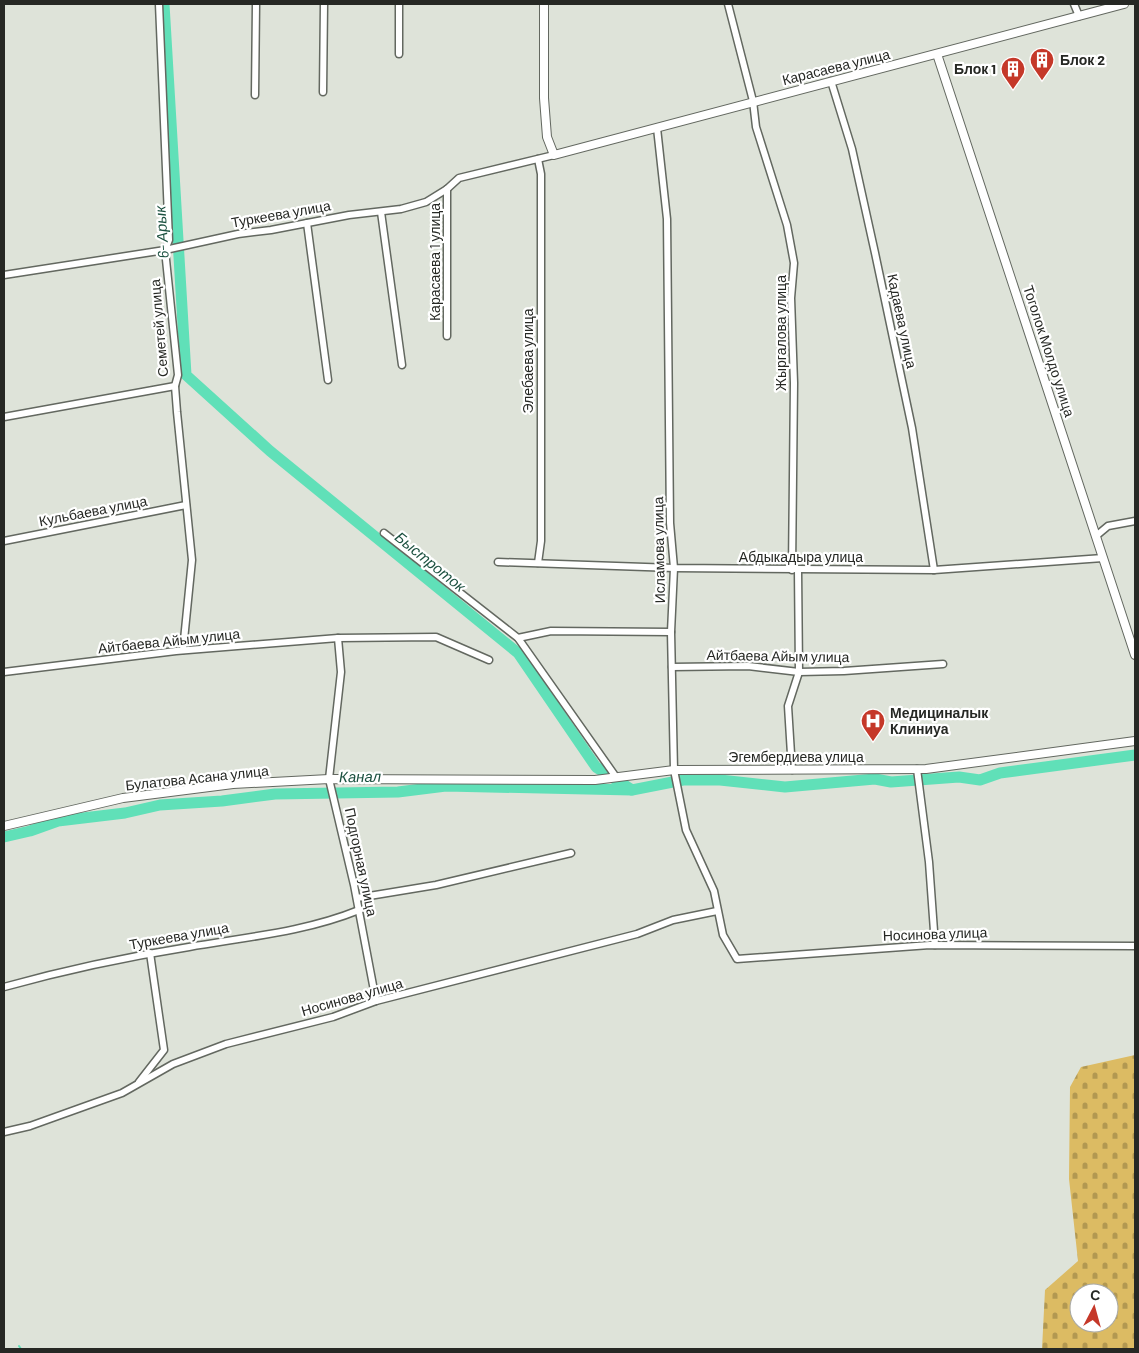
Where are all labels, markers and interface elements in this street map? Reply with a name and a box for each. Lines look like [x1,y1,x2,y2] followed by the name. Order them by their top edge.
[780,45,892,88] street label: Карасаева улица
[1029,47,1055,81] building icon: Блок 2
[1060,51,1105,68] place label: Блок 2
[1000,56,1026,90] building icon: Блок 1
[954,60,996,77] place label: Блок 1
[230,196,332,231] street label: Туркеева улица
[426,203,443,321] street label: Карасаева 1 улица
[150,204,172,259] water label: 6- Арык
[884,272,921,370] street label: Кадаева улица
[772,275,789,391] street label: Жыргалова улица
[146,278,171,378] street label: Семетей улица
[1020,283,1079,419] street label: Тоголок Молдо улица
[519,308,536,414] street label: Элебаева улица
[37,492,149,529] street label: Кульбаева улица
[649,496,668,604] street label: Исламова улица
[392,527,470,596] water label: Быстроток
[739,548,863,565] street label: Абдыкадыра улица
[97,625,241,656] street label: Айтбаева Айым улица
[706,646,850,665] street label: Айтбаева Айым улица
[890,704,989,737] place label: Медициналык Клиниуа
[860,708,886,742] hospital icon: Медициналык Клиниуа
[728,748,864,765] street label: Эгембердиева улица
[124,761,270,793] street label: Булатова Асана улица
[339,767,382,785] water label: Канал
[342,806,381,918] street label: Подгорная улица
[128,918,230,953] street label: Туркеева улица
[882,923,988,944] street label: Носинова улица
[299,974,405,1019] street label: Носинова улица
[1069,1283,1119,1333] north arrow
[1089,1286,1101,1304] text: С

